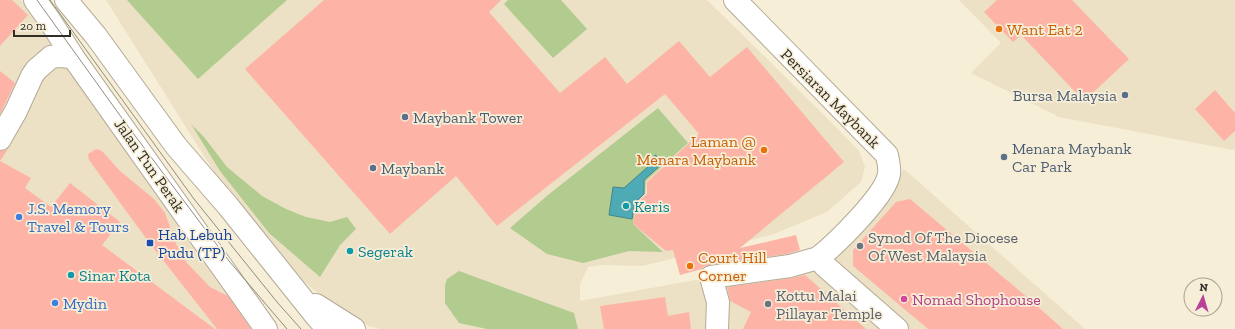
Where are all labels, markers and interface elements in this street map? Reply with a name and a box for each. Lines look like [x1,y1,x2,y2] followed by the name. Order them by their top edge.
[14,12,70,38] scale bar
[20,19,47,33] text: 20 m
[1007,20,1083,39] place label: Want Eat 2
[994,24,1004,34] marker: Want Eat 2
[777,45,885,153] street label: Persiaran Maybank
[1013,86,1117,105] place label: Bursa Malaysia
[1120,90,1130,100] marker: Bursa Malaysia
[413,108,523,127] place label: Maybank Tower
[400,112,410,122] marker: Maybank Tower
[110,115,189,216] street label: Jalan Tun Perak
[636,132,757,169] place label: Laman @ Menara Maybank
[1012,139,1132,176] place label: Menara Maybank Car Park
[759,145,769,155] marker: Laman @ Menara Maybank
[999,152,1009,162] marker: Menara Maybank Car Park
[381,159,445,178] place label: Maybank
[368,163,378,173] marker: Maybank
[634,197,670,216] place label: Keris
[27,199,129,236] place label: J.S. Memory Travel & Tours
[621,201,631,211] marker: Keris
[14,212,24,222] marker: J.S. Memory Travel & Tours
[158,225,233,262] place label: Hab Lebuh Pudu (TP)
[868,228,1018,265] place label: Synod Of The Diocese Of West Malaysia
[145,238,155,248] marker: Hab Lebuh Pudu (TP)
[855,241,865,251] marker: Synod Of The Diocese Of West Malaysia
[358,242,414,261] place label: Segerak
[345,246,355,256] marker: Segerak
[698,248,767,285] place label: Court Hill Corner
[685,261,695,271] marker: Court Hill Corner
[79,266,151,285] place label: Sinar Kota
[66,270,76,280] marker: Sinar Kota
[1183,277,1223,317] north arrow
[1199,281,1209,294] text: N
[776,286,882,323] place label: Kottu Malai Pillayar Temple
[912,290,1041,309] place label: Nomad Shophouse
[63,294,108,313] place label: Mydin
[899,294,909,304] marker: Nomad Shophouse
[50,298,60,308] marker: Mydin
[763,299,773,309] marker: Kottu Malai Pillayar Temple

